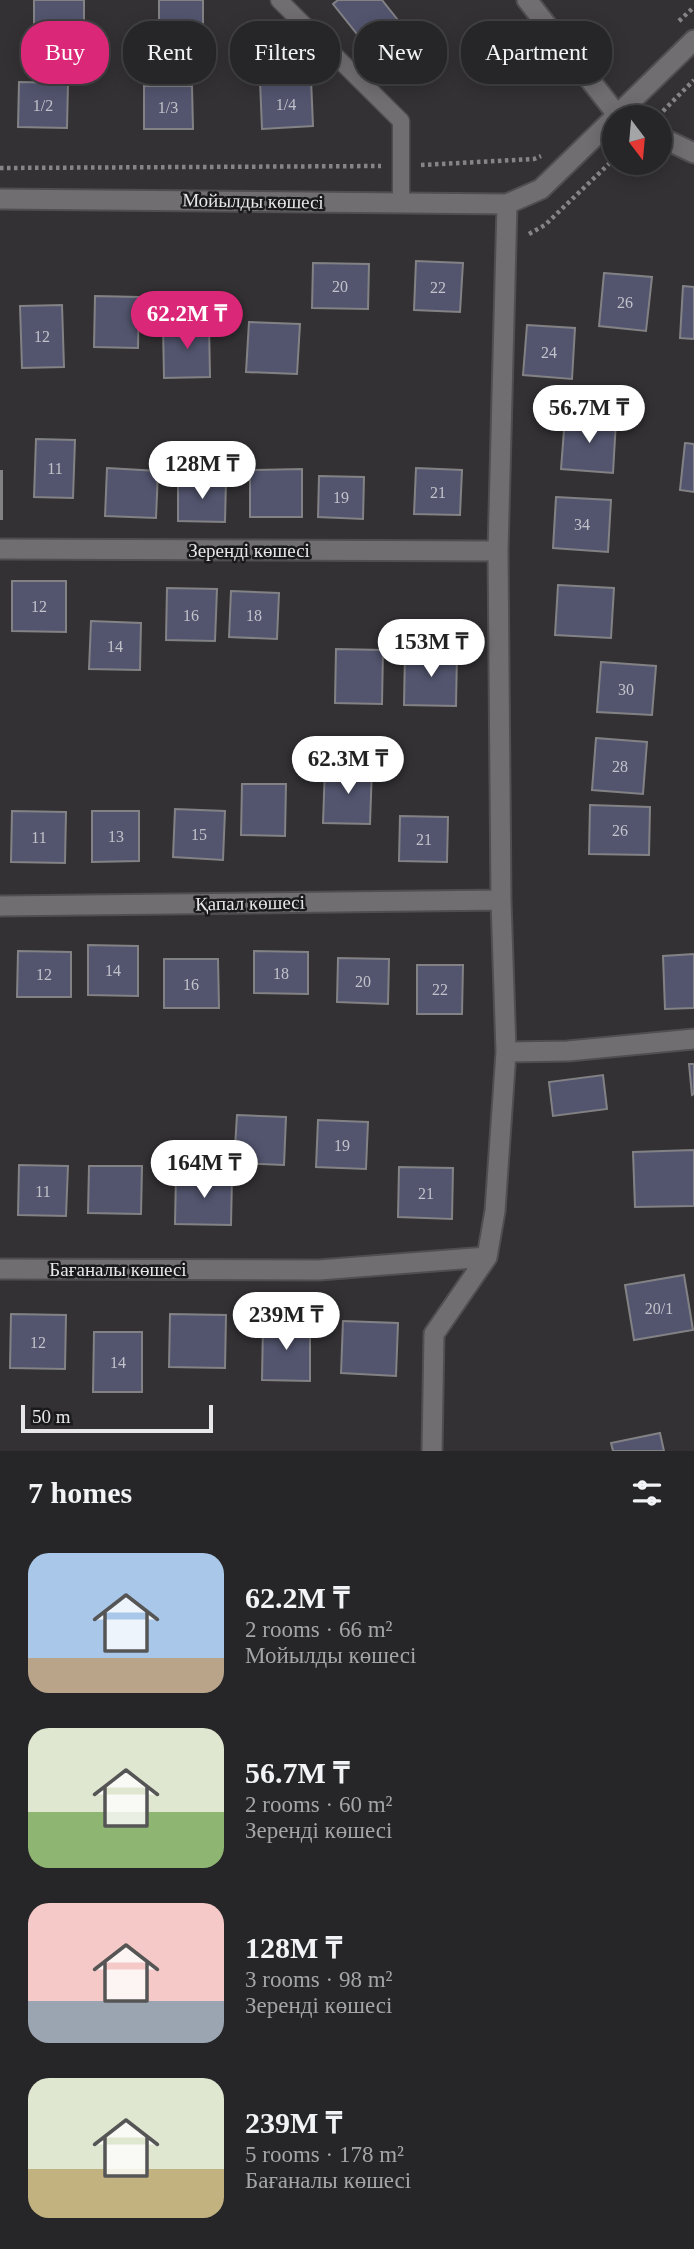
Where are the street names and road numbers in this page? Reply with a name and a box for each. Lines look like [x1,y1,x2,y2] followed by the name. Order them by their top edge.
[182,189,324,213] street label: Мойылды көшесі
[188,540,310,561] street label: Зеренді көшесі
[195,892,305,914] street label: Қапал көшесі
[49,1259,187,1280] street label: Бағаналы көшесі

